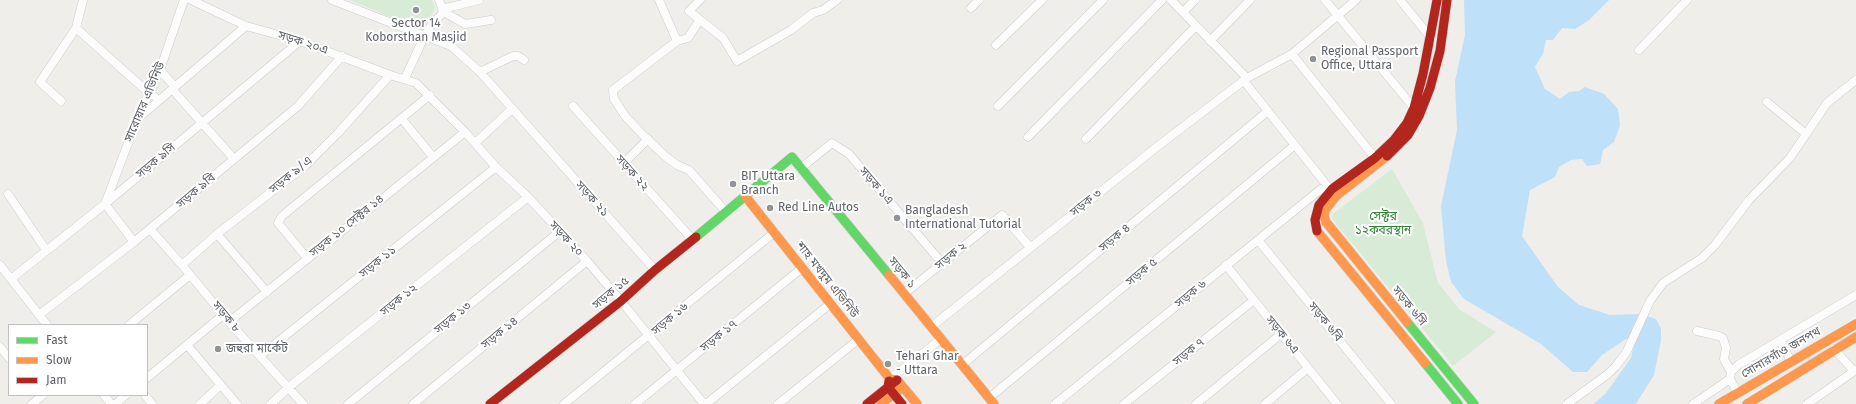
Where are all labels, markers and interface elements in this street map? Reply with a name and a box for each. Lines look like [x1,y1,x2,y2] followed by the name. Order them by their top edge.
[411,5,421,15] marker: Sector 14 Koborsthan Masjid
[365,17,467,45] place label: Sector 14 Koborsthan Masjid
[276,28,330,58] street label: সড়ক ২০এ
[1321,45,1418,73] place label: Regional Passport Office, Uttara
[1308,54,1318,64] marker: Regional Passport Office, Uttara
[122,60,168,144] street label: সারোয়ার এভিনিউ
[134,140,178,182] street label: সড়ক ৯সি
[612,152,652,194] street label: সড়ক ২২
[267,153,315,197] street label: সড়ক ৯/এ
[856,164,896,208] street label: সড়ক ১এ
[741,170,795,198] place label: BIT Uttara Branch
[174,171,218,211] street label: সড়ক ৯বি
[572,178,612,220] street label: সড়ক ২১
[728,179,738,189] marker: BIT Uttara Branch
[1067,186,1105,220] street label: সড়ক ৩
[307,192,387,260] street label: সড়ক ১০ সেক্টর ১৪
[778,201,859,215] place label: Red Line Autos
[765,203,775,213] marker: Red Line Autos
[905,204,1021,232] place label: Bangladesh International Tutorial
[1355,210,1411,238] park label: সেক্টর ১২কবরস্থান
[892,213,902,223] marker: Bangladesh International Tutorial
[546,218,586,260] street label: সড়ক ২০
[1097,221,1133,255] street label: সড়ক ৪
[793,239,861,321] street label: শাহ মখদুম এভিনিউ
[932,239,970,273] street label: সড়ক ২
[357,243,399,281] street label: সড়ক ১১
[885,254,919,292] street label: সড়ক ১
[1124,255,1160,289] street label: সড়ক ৫
[590,274,632,312] street label: সড়ক ১৫
[1172,277,1210,311] street label: সড়ক ৬
[378,281,420,319] street label: সড়ক ১২
[1389,283,1429,329] street label: সড়ক ৬সি
[209,299,243,335] street label: সড়ক ৮
[432,299,474,337] street label: সড়ক ১৩
[1305,299,1345,345] street label: সড়ক ৬বি
[649,300,691,338] street label: সড়ক ১৬
[1262,313,1302,357] street label: সড়ক ৬এ
[479,314,521,352] street label: সড়ক ১৪
[698,317,740,355] street label: সড়ক ১৭
[8,324,148,396] legend
[1739,324,1823,382] street label: সোনারগাঁও জনপথ
[46,333,68,347] text: Fast
[1170,335,1208,369] street label: সড়ক ৭
[226,342,288,356] place label: জহুরা মার্কেট
[213,344,223,354] marker: জহুরা মার্কেট
[896,350,959,378] place label: Tehari Ghar - Uttara
[46,353,72,367] text: Slow
[883,359,893,369] marker: Tehari Ghar - Uttara
[46,373,66,387] text: Jam

